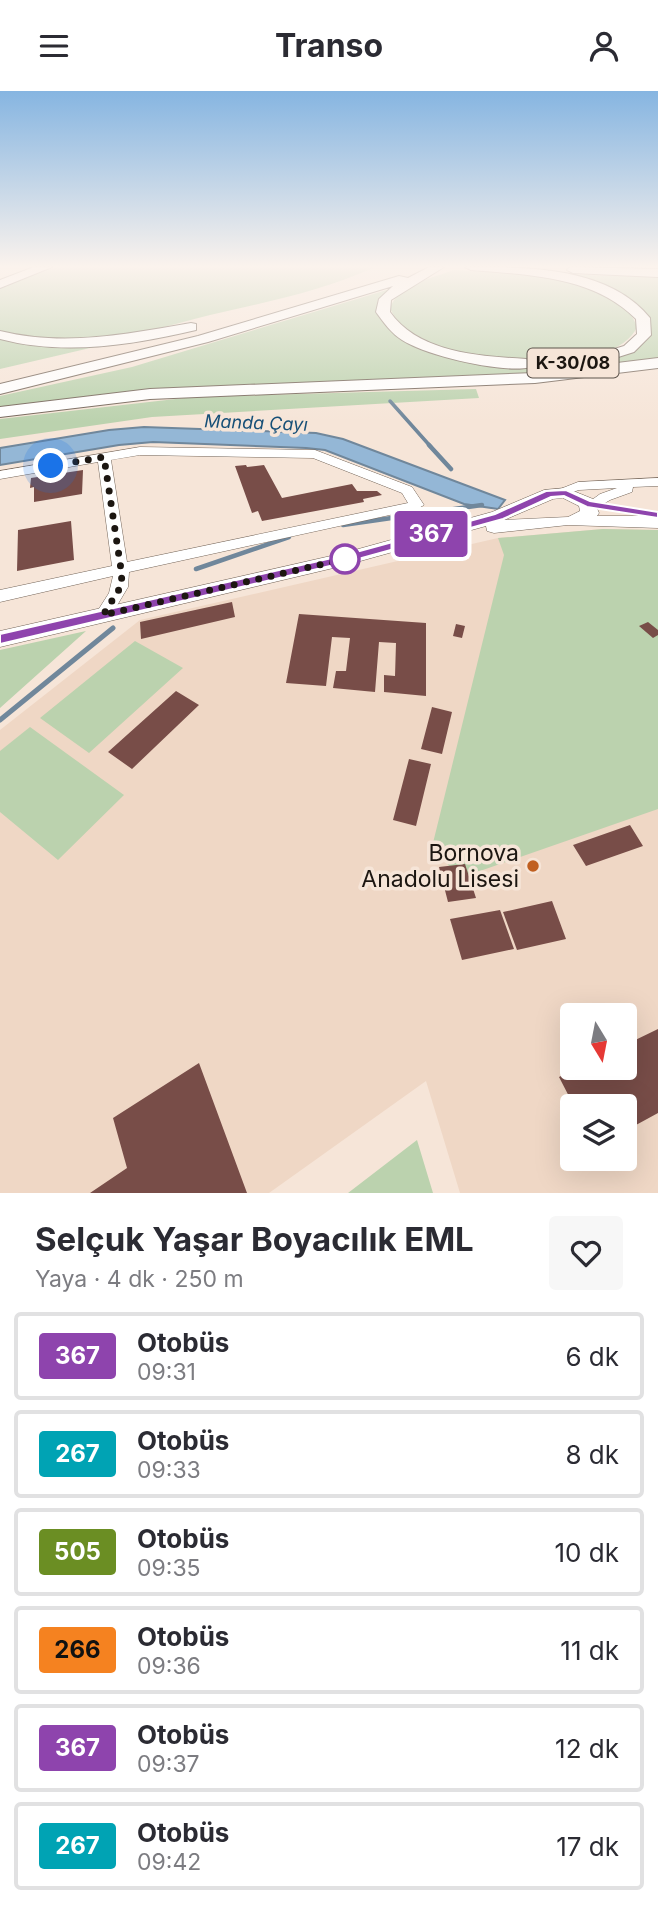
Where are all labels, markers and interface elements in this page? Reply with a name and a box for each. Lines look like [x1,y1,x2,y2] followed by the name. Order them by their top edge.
[275,26,383,65] text: Transo
[35,27,73,65] icon: menu
[585,27,623,65] icon: person
[528,349,618,377] road number: K-30/08
[204,410,308,435] water label: Manda Çayı
[33,448,68,483] your location
[391,511,471,557] line badge: 367
[408,519,454,548] text: 367
[330,544,360,574] unlabelled marker
[361,839,519,893] place label: Bornova Anadolu Lisesi
[525,858,541,874] marker: Bornova Anadolu Lisesi
[560,1003,637,1080] north arrow
[560,1003,637,1171] map controls
[560,1094,637,1171] button: layers
[549,1216,623,1290] button: heart
[35,1219,474,1259] text: Selçuk Yaşar Boyacılık EML
[35,1265,244,1293] text: Yaya · 4 dk · 250 m
[137,1327,229,1358] text: Otobüs
[55,1341,100,1370] text: 367
[565,1341,619,1372] text: 6 dk
[137,1358,196,1386] text: 09:31
[137,1425,229,1456] text: Otobüs
[55,1439,100,1468] text: 267
[565,1439,619,1470] text: 8 dk
[137,1456,201,1484] text: 09:33
[137,1523,229,1554] text: Otobüs
[54,1537,101,1566] text: 505
[555,1537,619,1568] text: 10 dk
[137,1554,201,1582] text: 09:35
[137,1621,229,1652] text: Otobüs
[54,1635,101,1664] text: 266
[560,1635,619,1666] text: 11 dk
[137,1652,201,1680] text: 09:36
[137,1719,229,1750] text: Otobüs
[55,1733,100,1762] text: 367
[555,1733,619,1764] text: 12 dk
[137,1750,200,1778] text: 09:37
[137,1817,229,1848] text: Otobüs
[55,1831,100,1860] text: 267
[556,1831,619,1862] text: 17 dk
[137,1848,201,1876] text: 09:42

